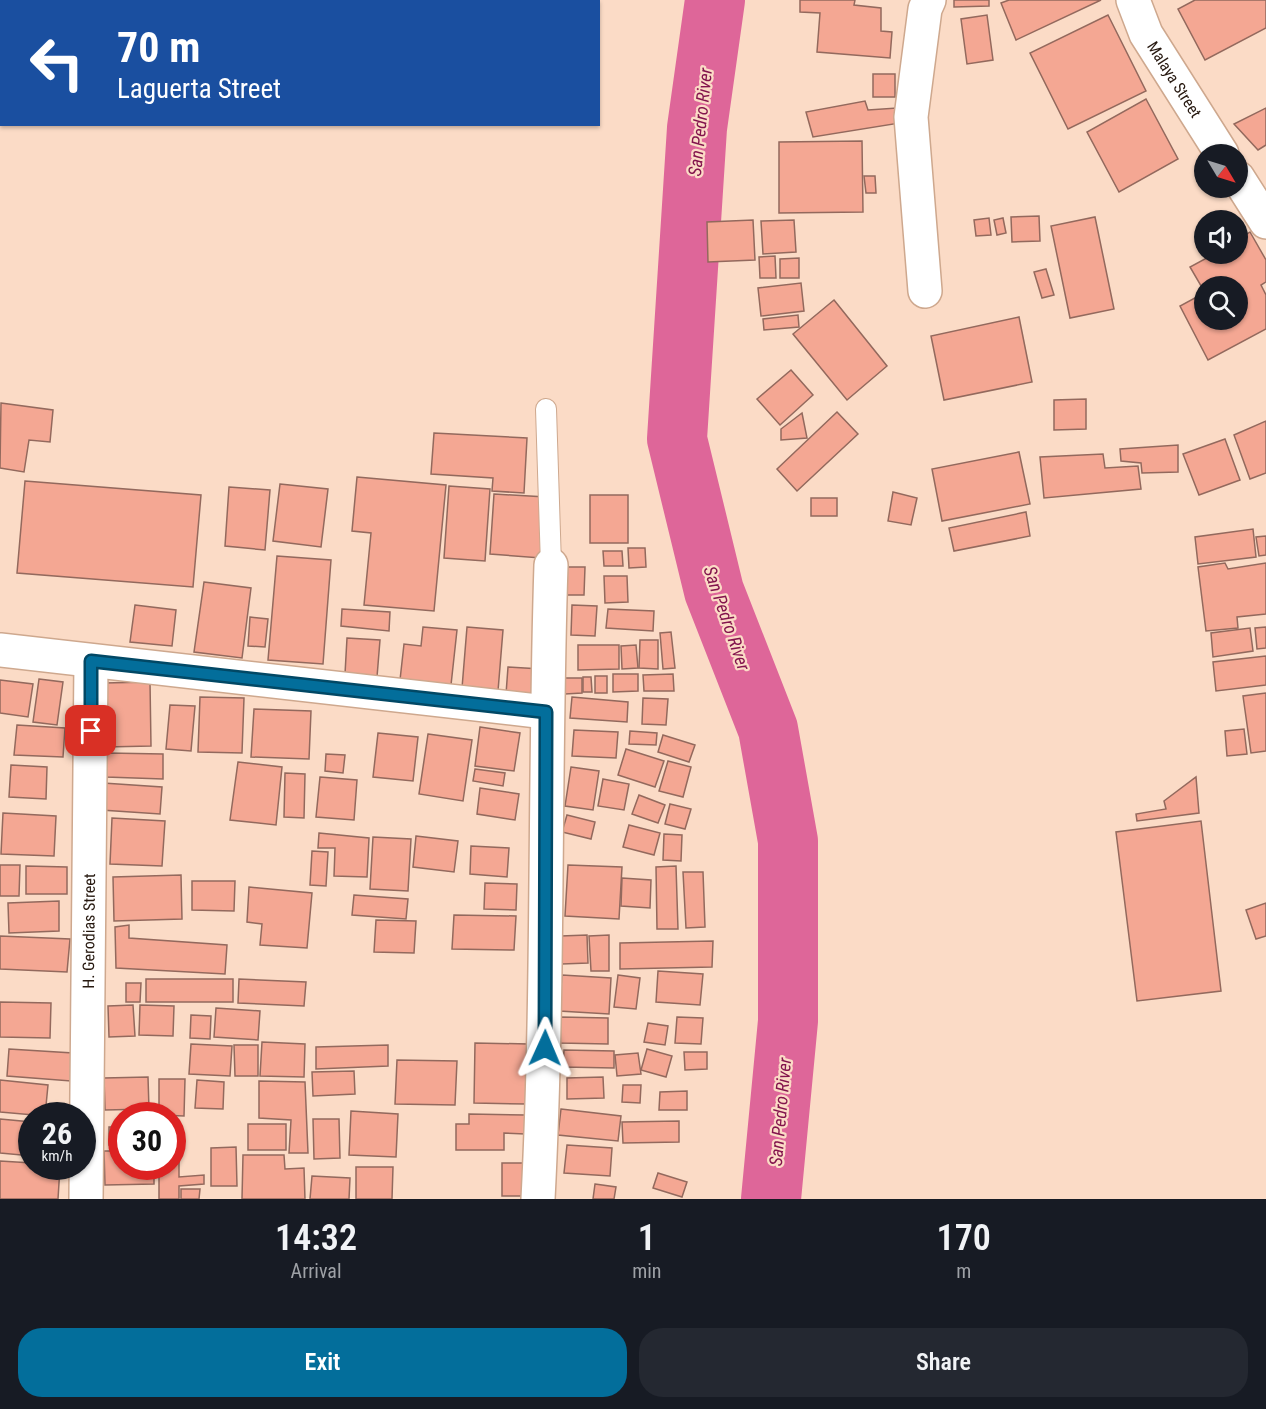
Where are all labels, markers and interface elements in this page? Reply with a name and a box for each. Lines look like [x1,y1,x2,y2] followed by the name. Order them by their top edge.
[117,23,200,72] text: 70 m
[18,24,96,102] icon: left
[1144,38,1206,121] street label: Malaya Street
[684,66,716,177] water label: San Pedro River
[117,73,281,105] text: Laguerta Street
[1194,144,1248,198] north arrow
[1194,144,1248,330] map controls
[1194,210,1248,264] button: sound
[1194,276,1248,330] button: search
[699,563,755,673] water label: San Pedro River
[65,705,116,756] pin
[74,714,107,747] icon: arrive
[78,873,99,989] street label: H. Gerodias Street
[513,1016,577,1080] position arrow
[765,1056,795,1167] water label: San Pedro River
[108,1102,186,1180] speed limit sign: 30
[42,1116,72,1151] text: 26
[42,1147,72,1165] text: km/h
[275,1217,357,1259] text: 14:32
[638,1217,656,1259] text: 1
[937,1217,991,1259] text: 170
[291,1259,342,1283] text: Arrival
[632,1259,661,1283] text: min
[956,1259,971,1283] text: m
[18,1328,627,1397] button: Exit
[639,1328,1248,1397] button: Share

